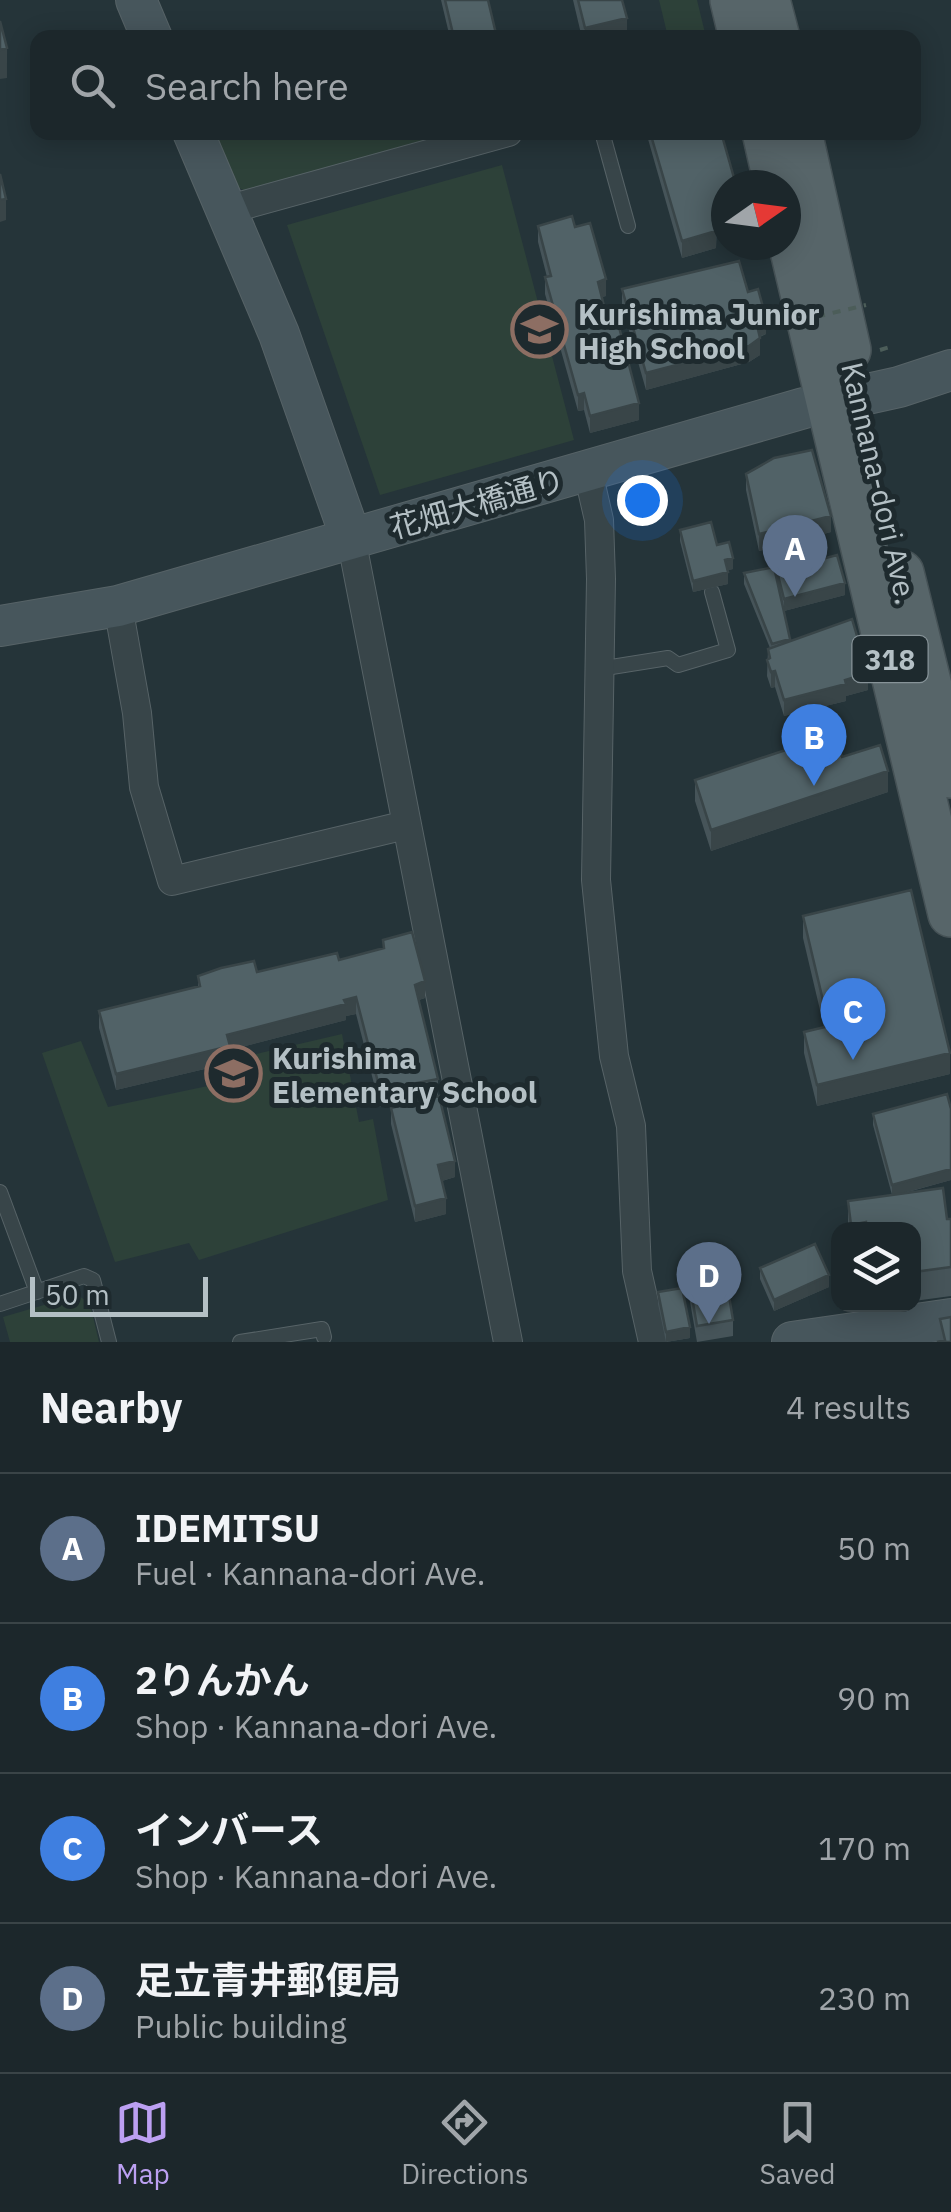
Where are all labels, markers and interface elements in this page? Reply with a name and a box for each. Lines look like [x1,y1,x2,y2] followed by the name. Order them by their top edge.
[30,30,921,140] search box
[65,58,120,113] icon: search
[145,61,349,110] text: Search here
[711,170,801,260] north arrow
[578,294,820,367] place label: Kurishima Junior High School
[509,300,569,360] school or university icon: Kurishima Junior High School
[833,358,927,608] street label: Kannana-dori Ave.
[385,459,569,547] street label: 花畑大橋通り
[617,475,668,526] your location
[762,514,828,597] pin: A
[852,636,928,682] road number: 318
[782,704,846,786] pin: B
[820,978,886,1060] pin: C
[272,1038,537,1111] place label: Kurishima Elementary School
[203,1044,263,1104] school or university icon: Kurishima Elementary School
[831,1222,921,1312] map controls
[831,1222,921,1312] button: layers
[676,1242,742,1324] pin: D
[30,1272,208,1316] scale bar
[45,1276,110,1313] text: 50 m
[40,1380,182,1435] text: Nearby
[786,1386,911,1428] text: 4 results
[135,1503,320,1552] text: IDEMITSU
[62,1527,83,1569] text: A
[837,1527,911,1569] text: 50 m
[135,1552,485,1594] text: Fuel · Kannana-dori Ave.
[135,1655,310,1704] text: 2りんかん
[62,1677,83,1719] text: B
[837,1677,911,1719] text: 90 m
[135,1705,497,1747] text: Shop · Kannana-dori Ave.
[135,1805,323,1854] text: インバース
[62,1827,83,1869] text: C
[818,1827,911,1869] text: 170 m
[135,1855,497,1897] text: Shop · Kannana-dori Ave.
[135,1955,401,2004] text: 足立青井郵便局
[61,1977,84,2019] text: D
[818,1977,911,2019] text: 230 m
[135,2005,347,2047] text: Public building
[115,2095,170,2192] tab: Map
[401,2095,529,2192] tab: Directions
[759,2095,836,2192] tab: Saved

